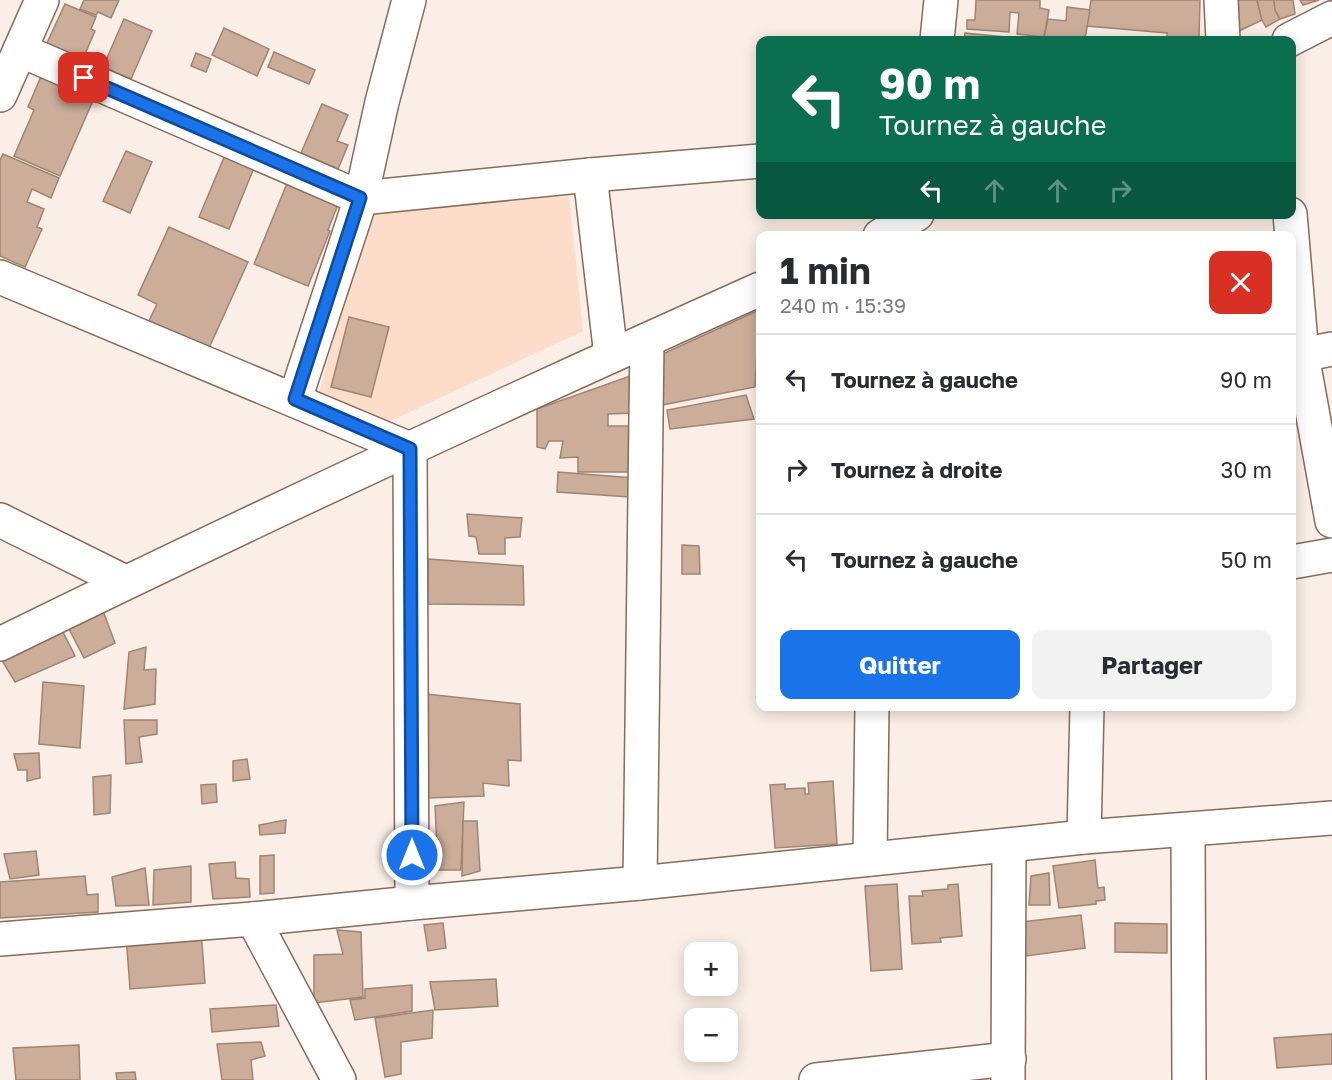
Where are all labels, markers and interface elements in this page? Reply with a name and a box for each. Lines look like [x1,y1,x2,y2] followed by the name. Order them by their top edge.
[58,52,109,103] pin
[879,58,980,108] text: 90 m
[780,60,858,138] icon: left
[67,61,100,94] icon: arrive
[879,109,1106,141] text: Tournez à gauche
[915,174,948,207] icon: left
[978,174,1011,207] icon: ahead
[1041,174,1074,207] icon: ahead
[1104,174,1137,207] icon: right
[780,249,871,292] text: 1 min
[1209,251,1272,314] button: close
[780,293,906,317] text: 240 m · 15:39
[780,363,813,396] icon: left
[831,366,1018,393] text: Tournez à gauche
[1220,366,1272,393] text: 90 m
[780,453,813,486] icon: right
[831,456,1002,483] text: Tournez à droite
[1221,456,1272,483] text: 30 m
[780,543,813,576] icon: left
[831,546,1018,573] text: Tournez à gauche
[1221,546,1272,573] text: 50 m
[780,630,1020,699] button: Quitter
[1032,630,1272,699] button: Partager
[380,823,444,887] position arrow
[684,942,738,1062] map controls
[684,942,738,996] button: +
[684,1008,738,1062] button: −

